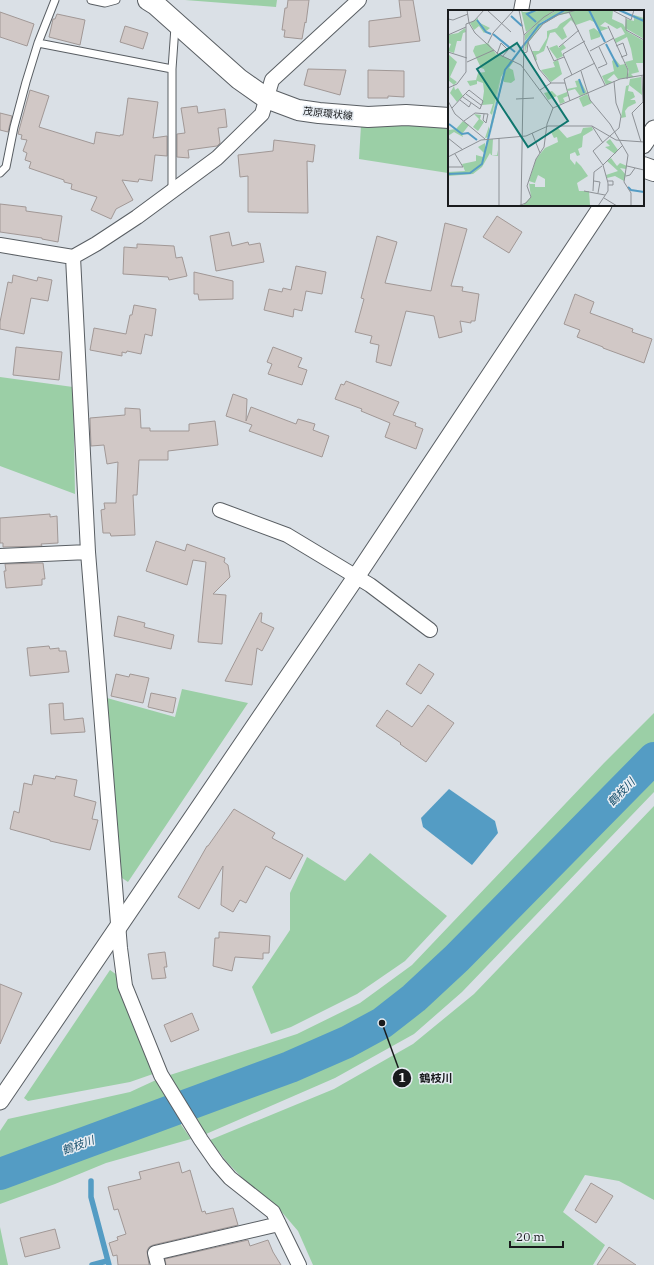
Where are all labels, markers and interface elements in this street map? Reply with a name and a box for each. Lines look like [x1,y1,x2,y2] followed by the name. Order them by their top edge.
[448,10,644,206] inset map
[302,104,353,123] street label: 茂原環状線
[605,775,638,809] water label: 鶴枝川
[392,1066,461,1089] callout: 鶴枝川
[398,1070,406,1085] text: 1
[419,1071,453,1085] text: 鶴枝川
[60,1132,97,1157] water label: 鶴枝川
[510,1223,563,1249] scale bar
[516,1229,545,1244] text: 20 m

